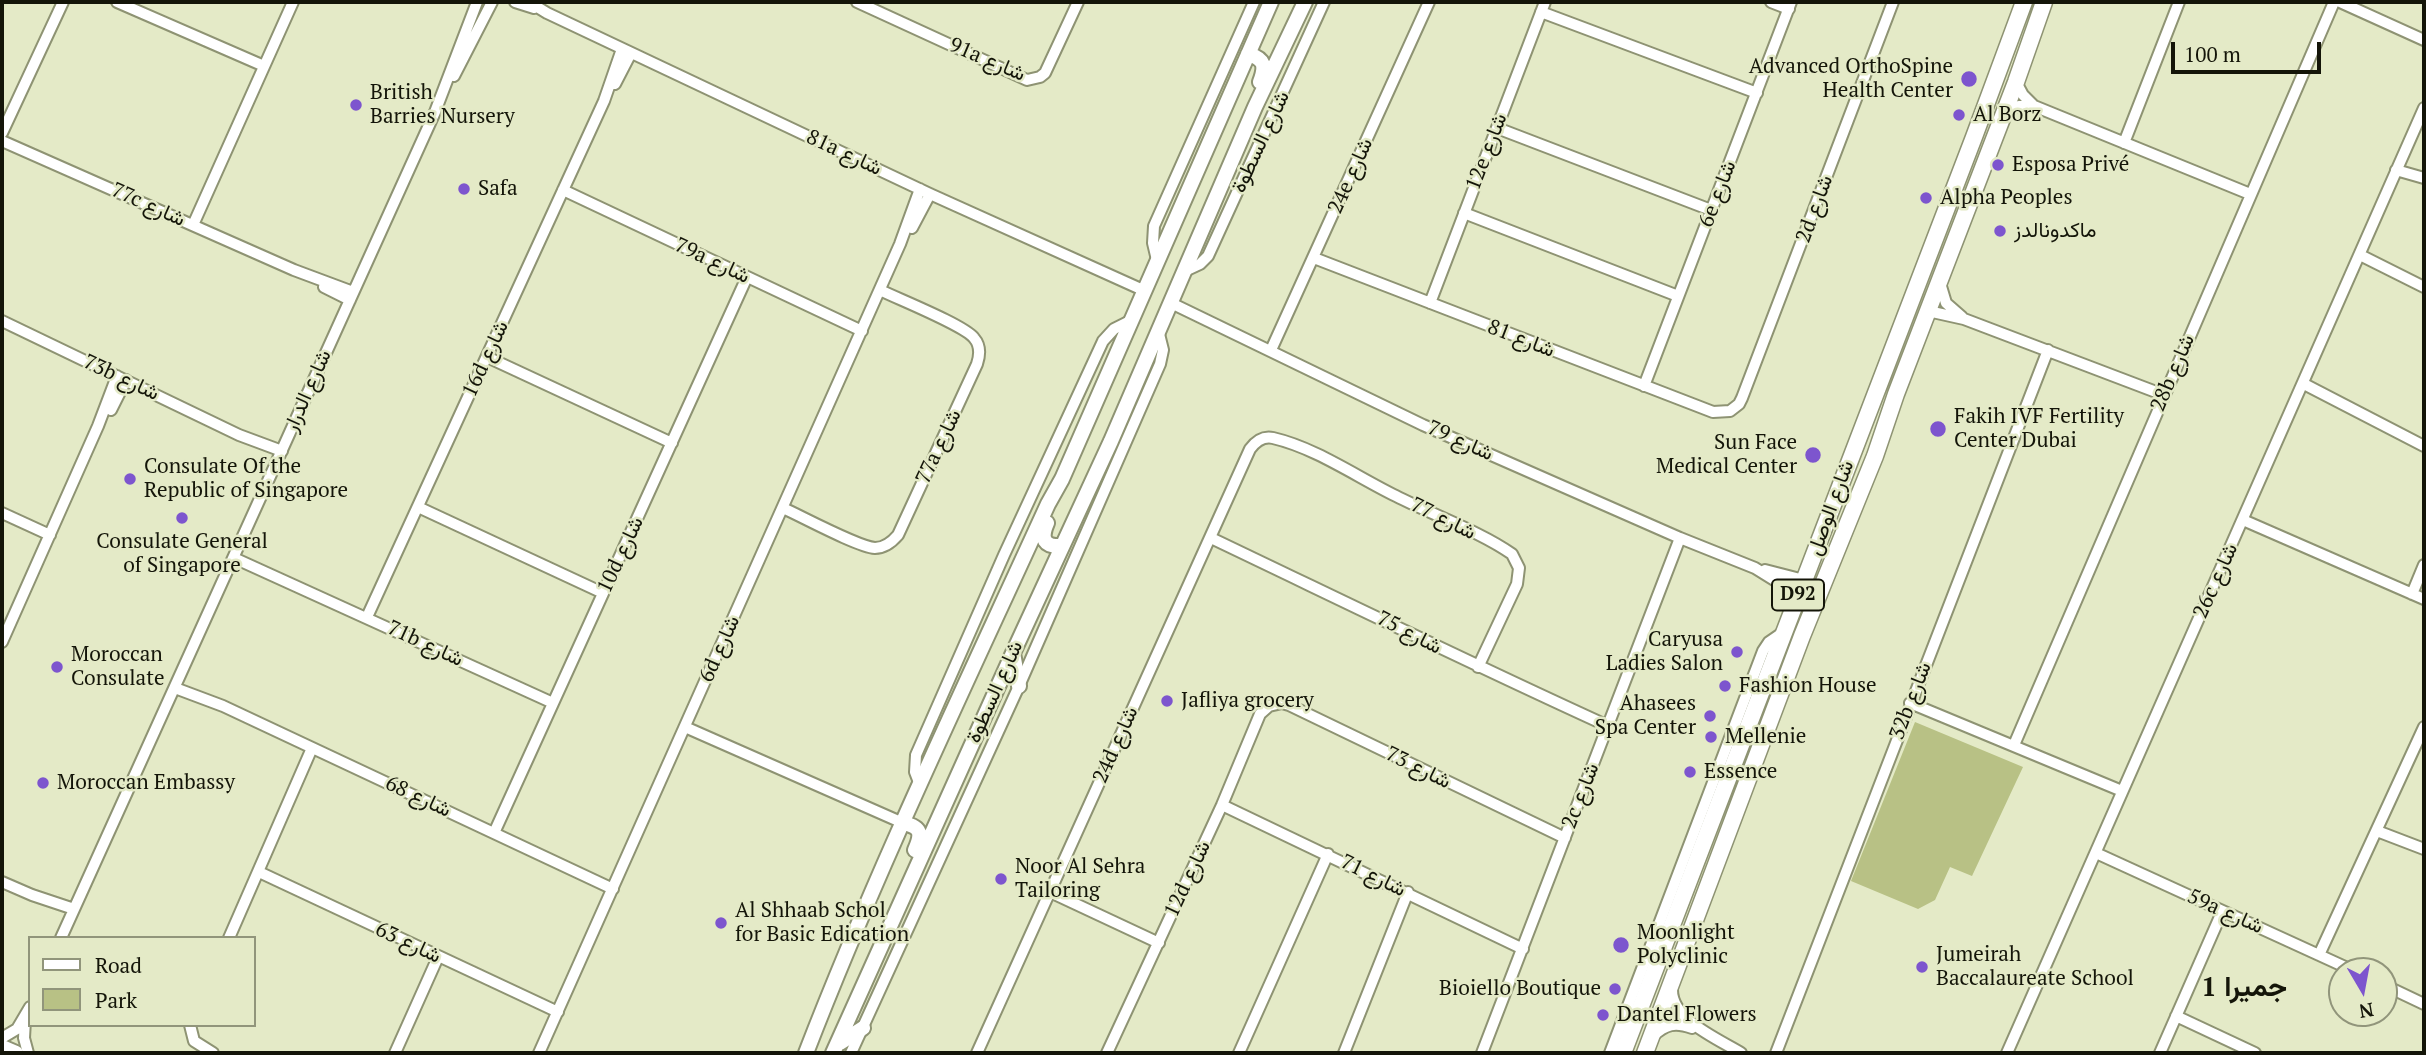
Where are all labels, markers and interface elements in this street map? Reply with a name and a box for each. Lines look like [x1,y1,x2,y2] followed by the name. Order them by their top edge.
[2174,28,2324,72] scale bar
[945,33,1029,87] street label: 91a شارع
[2184,40,2241,68] text: 100 m
[1749,54,1953,104] place label: Advanced OrthoSpine Health Center
[1959,69,1979,89] marker: Advanced OrthoSpine Health Center
[370,80,515,130] place label: British Barries Nursery
[1226,87,1296,197] street label: شارع السطوة
[348,97,364,113] marker: British Barries Nursery
[1973,102,2042,128] place label: Al Borz
[1951,107,1967,123] marker: Al Borz
[1461,110,1513,194] street label: 12e شارع
[802,125,886,181] street label: 81a شارع
[1323,134,1379,218] street label: 24e شارع
[2012,152,2129,178] place label: Esposa Privé
[1694,157,1742,231] street label: 6e شارع
[1990,157,2006,173] marker: Esposa Privé
[1791,172,1839,246] street label: 2d شارع
[478,176,518,202] place label: Safa
[107,178,189,232] street label: 77c شارع
[456,181,472,197] marker: Safa
[1940,185,2073,211] place label: Alpha Peoples
[1918,190,1934,206] marker: Alpha Peoples
[2014,218,2096,244] place label: ماكدونالدز
[1992,223,2008,239] marker: ماكدونالدز
[670,233,754,289] street label: 79a شارع
[1484,315,1558,363] street label: شارع 81
[457,317,515,401] street label: 16d شارع
[2146,331,2200,415] street label: 28b شارع
[279,346,337,436] street label: شارع الدرار
[79,349,163,407] street label: 73b شارع
[1954,404,2124,454] place label: Fakih IVF Fertility Center Dubai
[911,406,967,488] street label: 77a شارع
[1423,415,1497,467] street label: شارع 79
[1928,419,1948,439] marker: Fakih IVF Fertility Center Dubai
[1656,430,1797,480] place label: Sun Face Medical Center
[1803,445,1823,465] marker: Sun Face Medical Center
[144,454,348,504] place label: Consulate Of the Republic of Singapore
[1802,457,1860,559] street label: شارع الوصل
[122,471,138,487] marker: Consulate Of the Republic of Singapore
[1406,492,1480,546] street label: شارع 77
[174,510,190,526] marker: Consulate General of Singapore
[592,513,650,597] street label: 10d شارع
[96,529,268,579] place label: Consulate General of Singapore
[2188,540,2244,622] street label: 26c شارع
[1772,580,1824,610] road number: D92
[1372,606,1446,660] street label: شارع 75
[694,612,746,686] street label: 6d شارع
[383,615,467,673] street label: 71b شارع
[1606,627,1723,677] place label: Caryusa Ladies Salon
[961,637,1029,747] street label: شارع السطوة
[71,642,165,692] place label: Moroccan Consulate
[1729,644,1745,660] marker: Caryusa Ladies Salon
[49,659,65,675] marker: Moroccan Consulate
[1885,659,1937,743] street label: 32b شارع
[1739,673,1877,699] place label: Fashion House
[1717,678,1733,694] marker: Fashion House
[1181,688,1314,714] place label: Jafliya grocery
[1595,691,1696,741] place label: Ahasees Spa Center
[1159,693,1175,709] marker: Jafliya grocery
[1088,703,1144,787] street label: 24d شارع
[1702,708,1718,724] marker: Ahasees Spa Center
[1725,724,1806,750] place label: Mellenie
[1703,729,1719,745] marker: Mellenie
[1381,741,1455,795] street label: شارع 73
[1704,759,1777,785] place label: Essence
[1557,760,1605,832] street label: 2c شارع
[1682,764,1698,780] marker: Essence
[57,770,235,796] place label: Moroccan Embassy
[381,771,455,823] street label: شارع 68
[35,775,51,791] marker: Moroccan Embassy
[1159,837,1217,921] street label: 12d شارع
[1336,849,1410,903] street label: شارع 71
[1015,854,1145,904] place label: Noor Al Sehra Tailoring
[993,871,1009,887] marker: Noor Al Sehra Tailoring
[2183,884,2267,940] street label: 59a شارع
[735,898,909,948] place label: Al Shhaab Schol for Basic Edication
[713,915,729,931] marker: Al Shhaab Schol for Basic Edication
[371,917,445,969] street label: شارع 63
[1637,920,1735,970] place label: Moonlight Polyclinic
[1611,935,1631,955] marker: Moonlight Polyclinic
[28,936,256,1027] legend
[1936,942,2134,992] place label: Jumeirah Baccalaureate School
[95,951,142,979] text: Road
[2328,957,2398,1027] north arrow
[1914,959,1930,975] marker: Jumeirah Baccalaureate School
[2201,971,2287,1005] district label: جميرا 1
[1439,976,1601,1002] place label: Bioiello Boutique
[1607,981,1623,997] marker: Bioiello Boutique
[95,986,137,1014] text: Park
[2357,998,2376,1025] text: N
[1617,1002,1757,1028] place label: Dantel Flowers
[1595,1007,1611,1023] marker: Dantel Flowers

